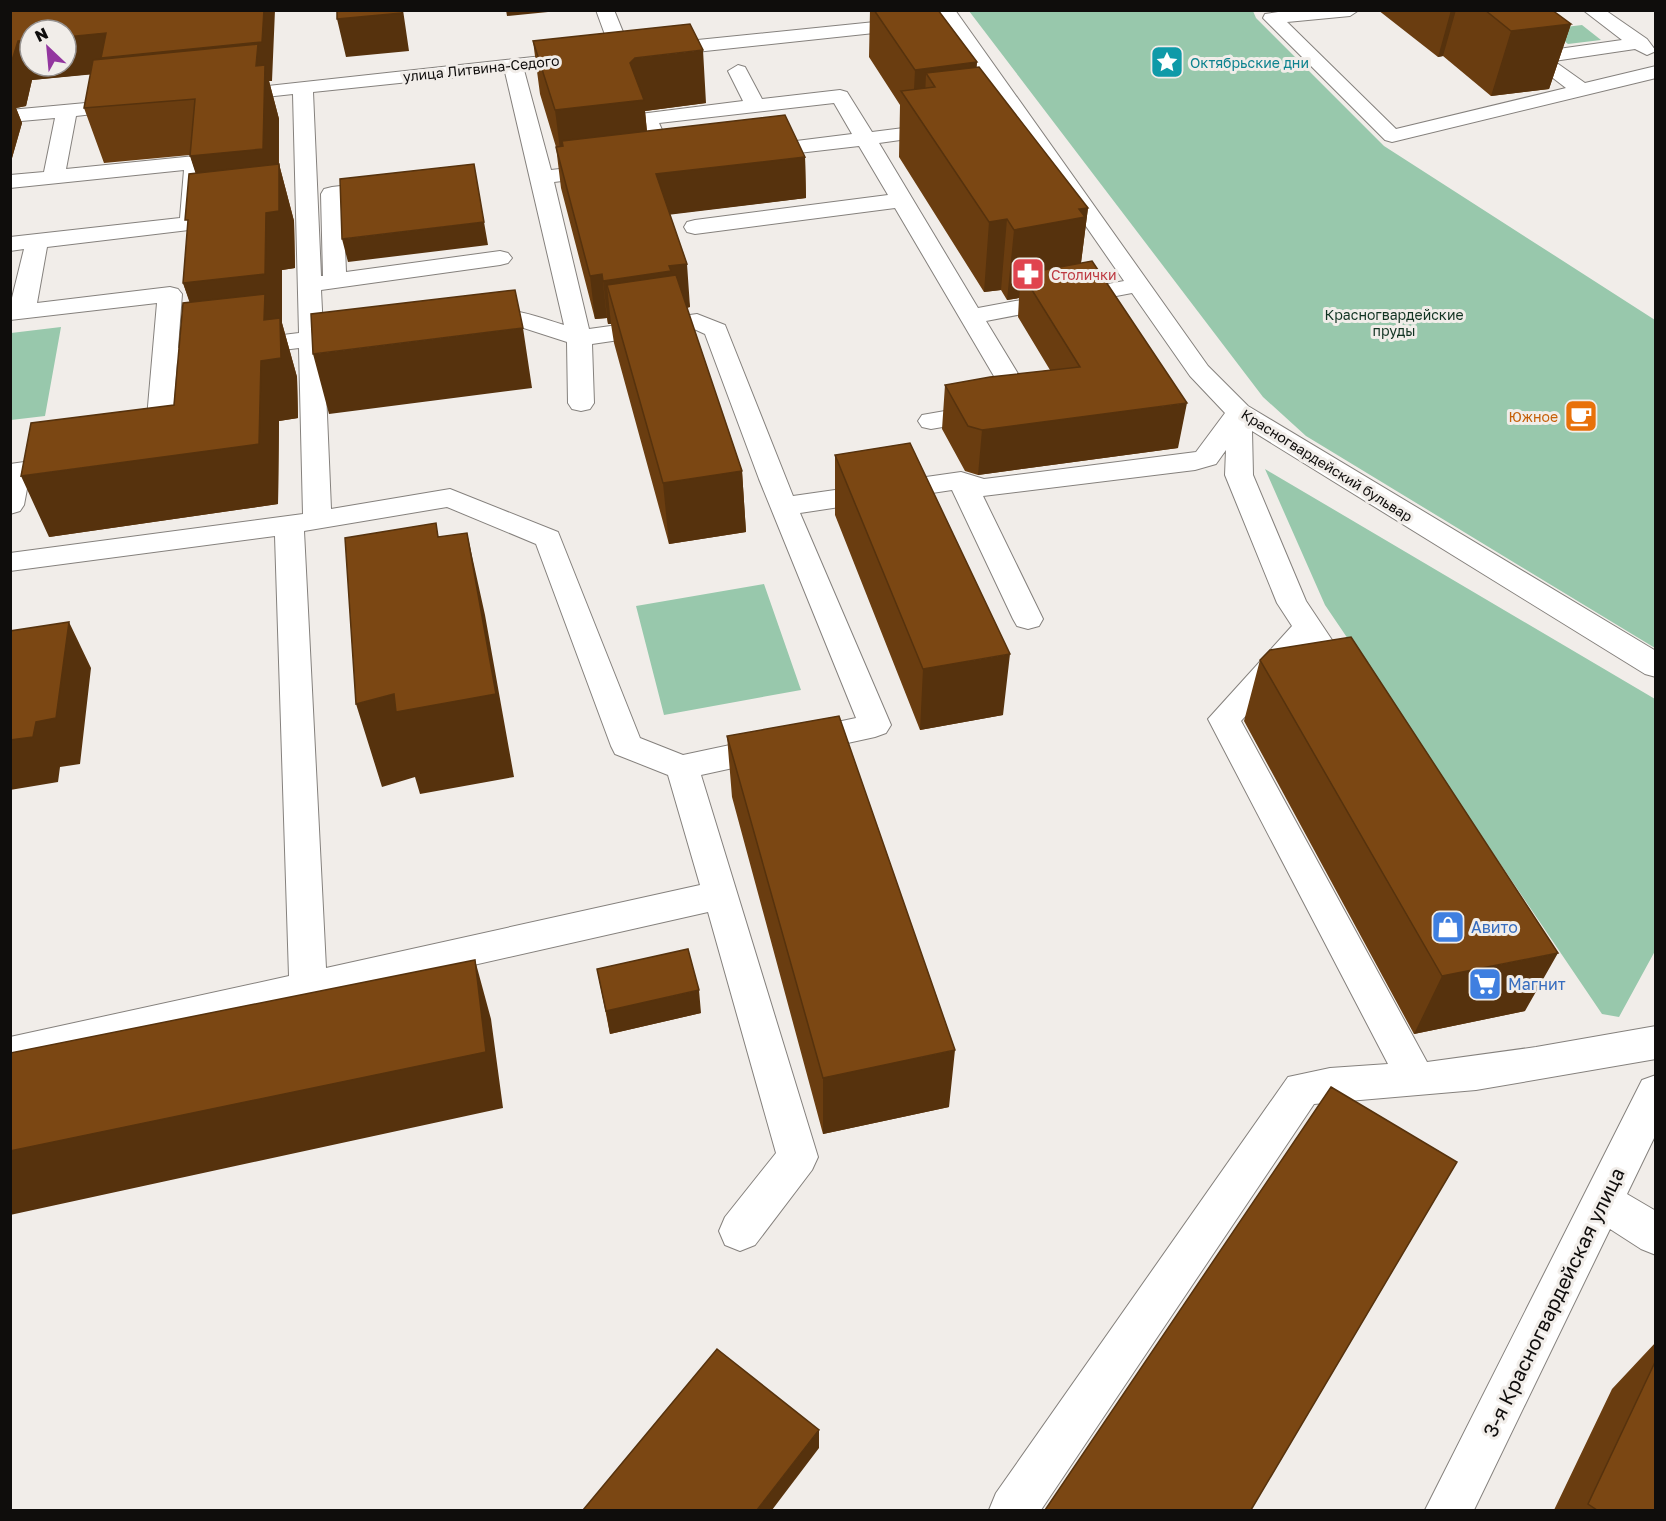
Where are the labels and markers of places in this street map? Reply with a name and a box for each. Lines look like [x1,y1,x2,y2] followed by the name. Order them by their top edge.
[1149,44,1185,80] place icon: Октябрьские дни
[1190,54,1309,71] place label: Октябрьские дни
[1010,256,1046,292] pharmacy icon: Столички
[1051,266,1117,283] place label: Столички
[1563,398,1599,434] cafe icon: Южное
[1509,408,1558,425] place label: Южное
[1430,909,1466,945] shop icon: Авито
[1471,917,1518,937] place label: Авито
[1467,966,1503,1002] supermarket icon: Магнит
[1508,974,1566,994] place label: Магнит

